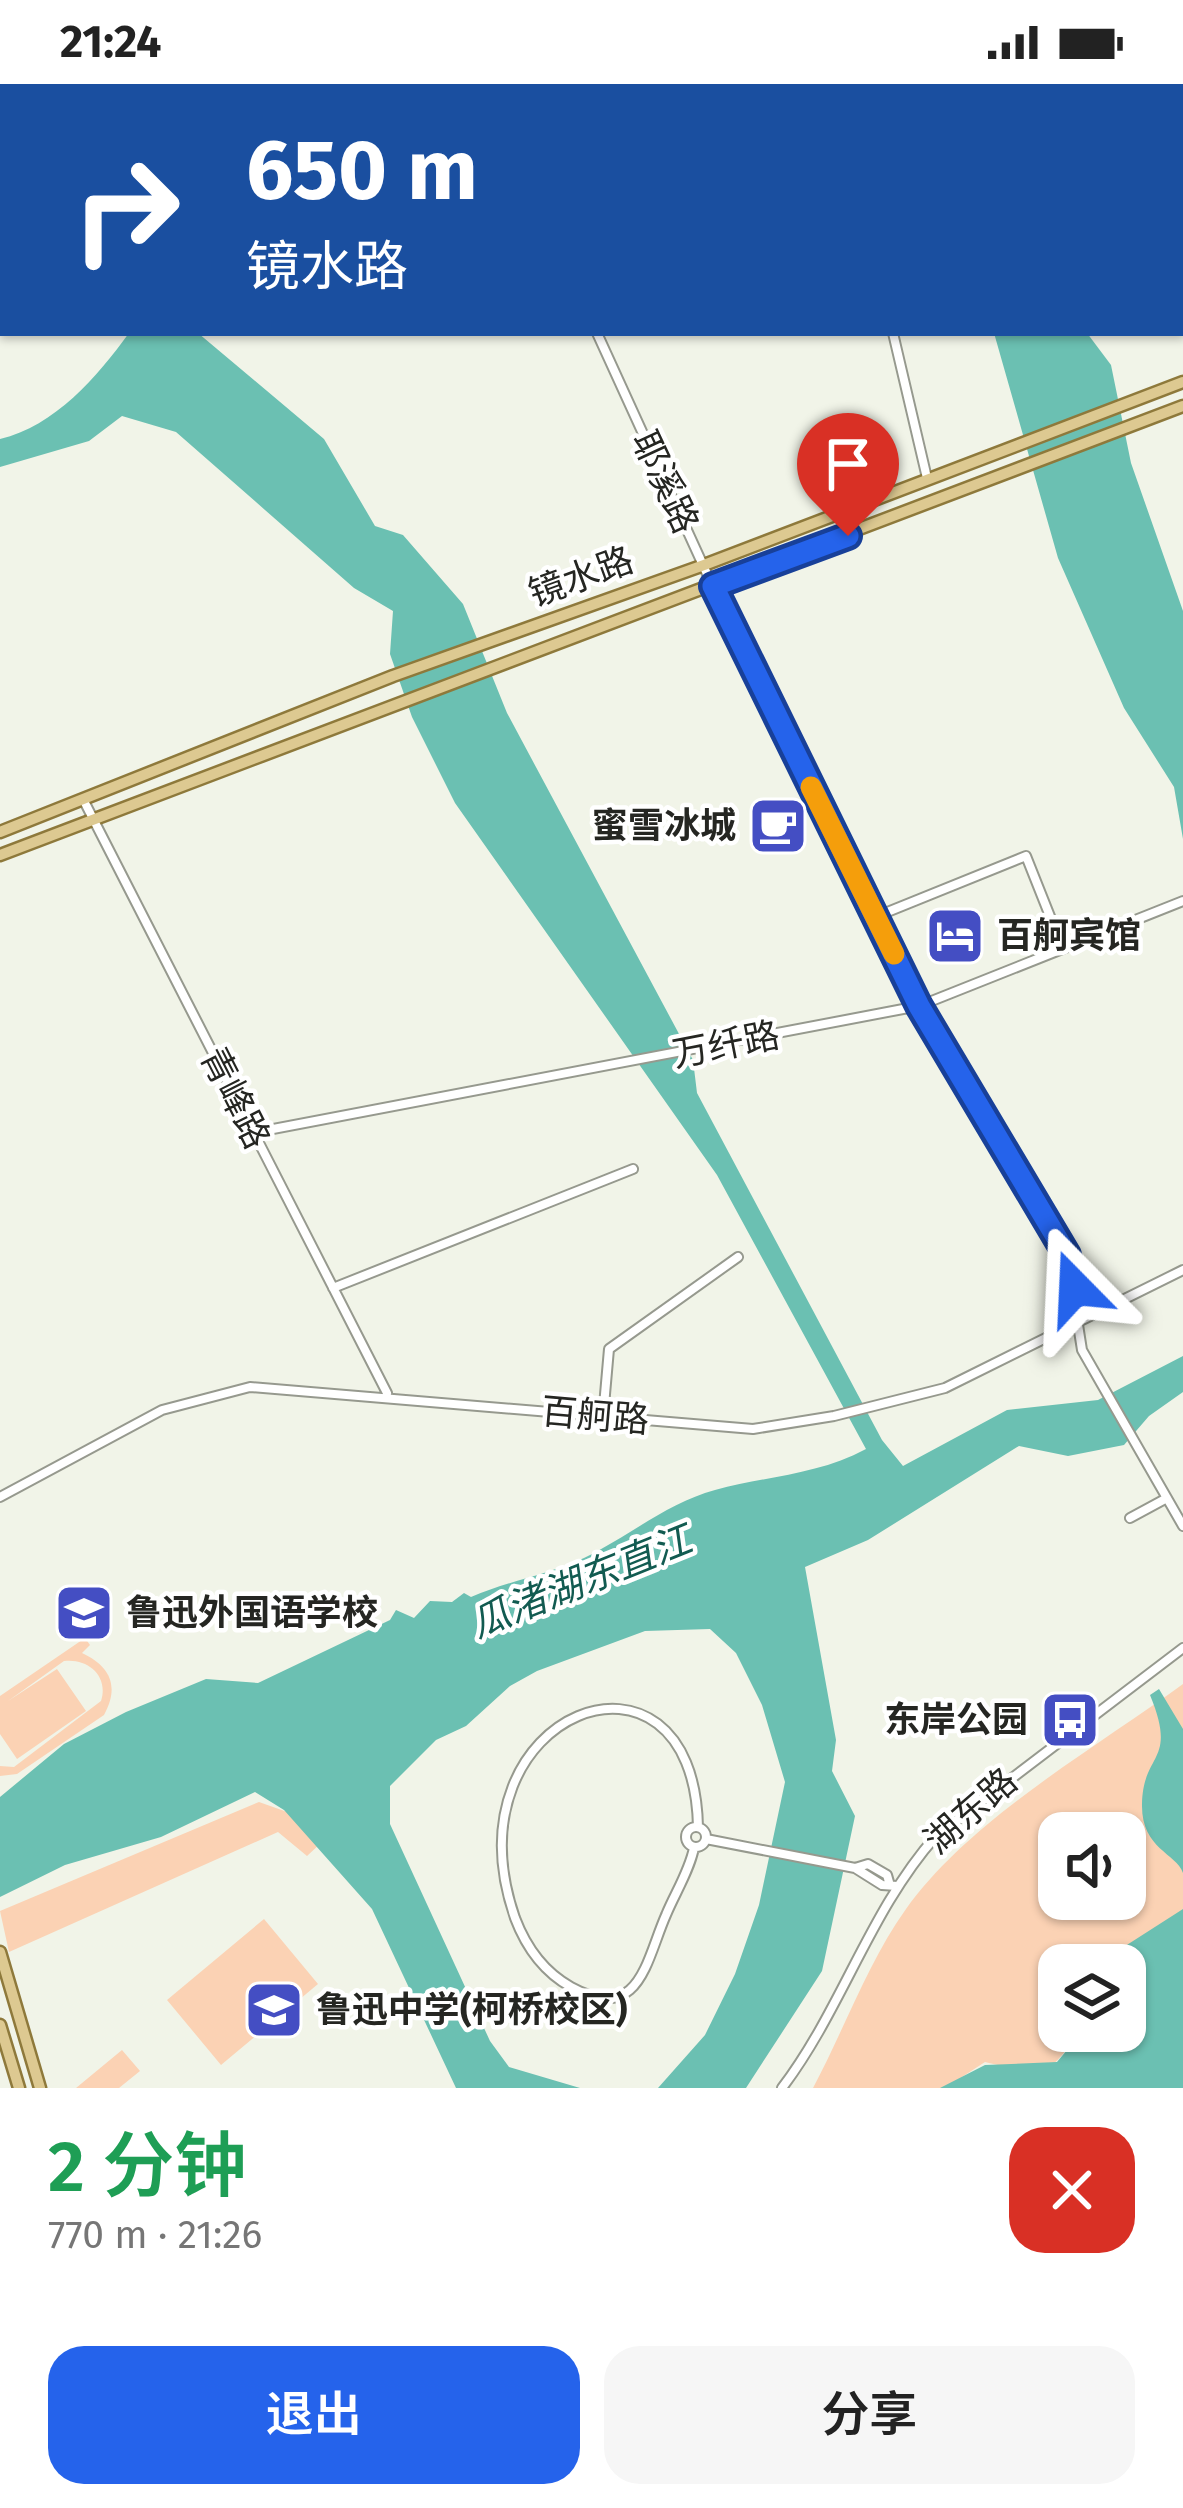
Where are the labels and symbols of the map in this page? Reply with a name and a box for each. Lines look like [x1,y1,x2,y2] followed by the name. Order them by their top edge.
[797,413,899,536] pin
[622,424,708,540] street label: 耶溪路
[523,538,639,616] street label: 镜水路
[747,795,809,857] cafe icon: 蜜雪冰城
[592,804,736,848] place label: 蜜雪冰城
[924,905,986,967] hotel icon: 百舸宾馆
[997,914,1141,958] place label: 百舸宾馆
[669,1013,783,1077] street label: 万纤路
[191,1040,279,1156] street label: 青峰路
[1012,1225,1138,1351] position arrow
[539,1389,651,1443] street label: 百舸路
[464,1515,702,1647] water label: 瓜渚湖东直江
[53,1582,115,1644] school or university icon: 鲁迅外国语学校
[126,1591,378,1635] place label: 鲁迅外国语学校
[1039,1689,1101,1751] bus stop icon: 东岸公园
[884,1698,1028,1742] place label: 东岸公园
[916,1759,1026,1863] street label: 湖东路
[243,1979,305,2041] school or university icon: 鲁迅中学(柯桥校区)
[316,1988,628,2032] place label: 鲁迅中学(柯桥校区)

